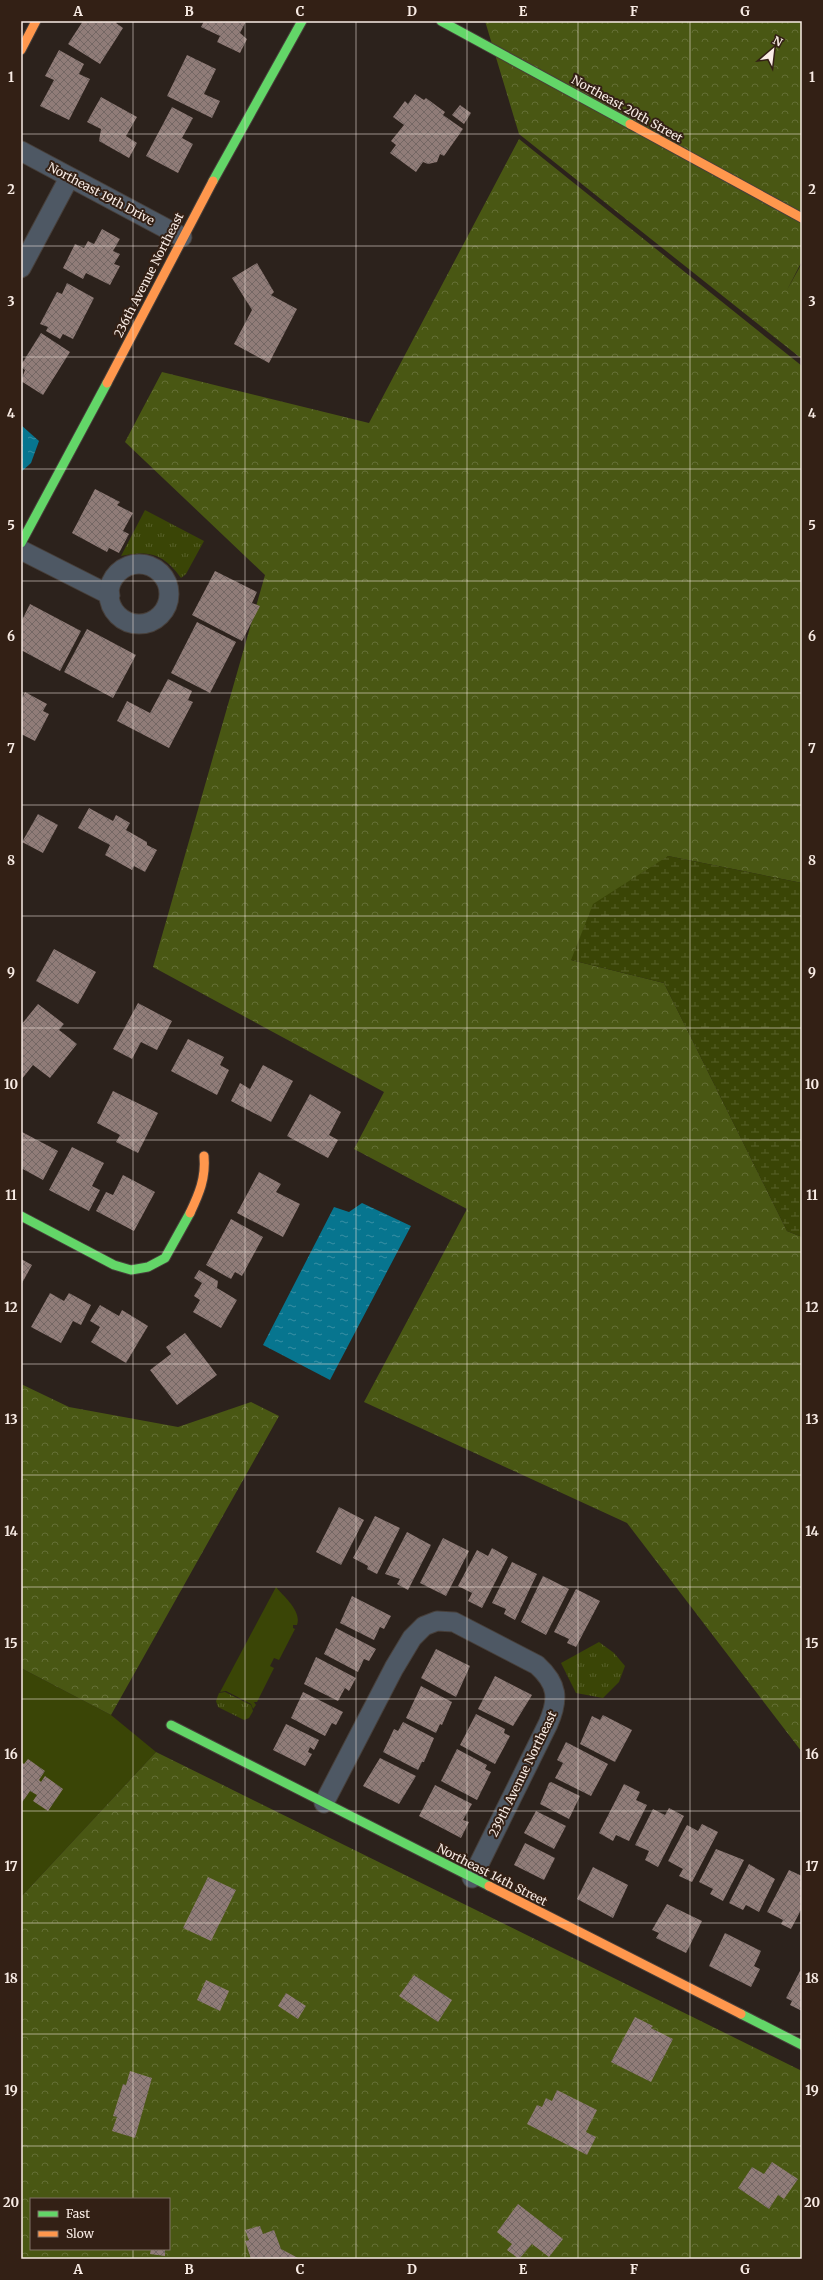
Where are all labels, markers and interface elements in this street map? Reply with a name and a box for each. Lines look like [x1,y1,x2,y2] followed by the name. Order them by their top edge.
[72,3,83,20] text: A
[184,3,194,20] text: B
[296,3,305,20] text: C
[407,3,417,20] text: D
[519,3,528,20] text: E
[630,3,638,20] text: F
[740,3,750,20] text: G
[753,30,793,70] north arrow
[771,33,785,50] text: N
[8,69,14,86] text: 1
[809,69,815,86] text: 1
[569,72,686,145] street label: Northeast 20th Street
[45,159,157,228] street label: Northeast 19th Drive
[7,181,15,198] text: 2
[808,181,816,198] text: 2
[110,209,187,340] street label: 236th Avenue Northeast
[7,293,15,310] text: 3
[808,293,816,310] text: 3
[7,405,16,422] text: 4
[808,405,817,422] text: 4
[7,517,15,534] text: 5
[808,517,816,534] text: 5
[7,628,15,645] text: 6
[808,628,816,645] text: 6
[7,740,15,757] text: 7
[808,740,816,757] text: 7
[7,852,15,869] text: 8
[808,852,816,869] text: 8
[7,964,15,981] text: 9
[808,964,816,981] text: 9
[4,1076,18,1093] text: 10
[805,1076,819,1093] text: 10
[5,1187,17,1204] text: 11
[806,1187,818,1204] text: 11
[4,1299,18,1316] text: 12
[805,1299,819,1316] text: 12
[4,1411,18,1428] text: 13
[805,1411,819,1428] text: 13
[4,1523,19,1540] text: 14
[805,1523,820,1540] text: 14
[4,1635,18,1652] text: 15
[805,1635,819,1652] text: 15
[486,1708,560,1839] street label: 239th Avenue Northeast
[4,1746,18,1763] text: 16
[805,1746,819,1763] text: 16
[435,1840,550,1909] street label: Northeast 14th Street
[4,1858,18,1875] text: 17
[805,1858,819,1875] text: 17
[4,1970,18,1987] text: 18
[805,1970,819,1987] text: 18
[4,2082,18,2099] text: 19
[805,2082,819,2099] text: 19
[3,2194,19,2211] text: 20
[804,2194,820,2211] text: 20
[30,2198,170,2250] legend
[66,2206,90,2221] text: Fast
[66,2226,95,2241] text: Slow
[72,2261,83,2278] text: A
[184,2261,194,2278] text: B
[296,2261,305,2278] text: C
[407,2261,417,2278] text: D
[519,2261,528,2278] text: E
[630,2261,638,2278] text: F
[740,2261,750,2278] text: G

